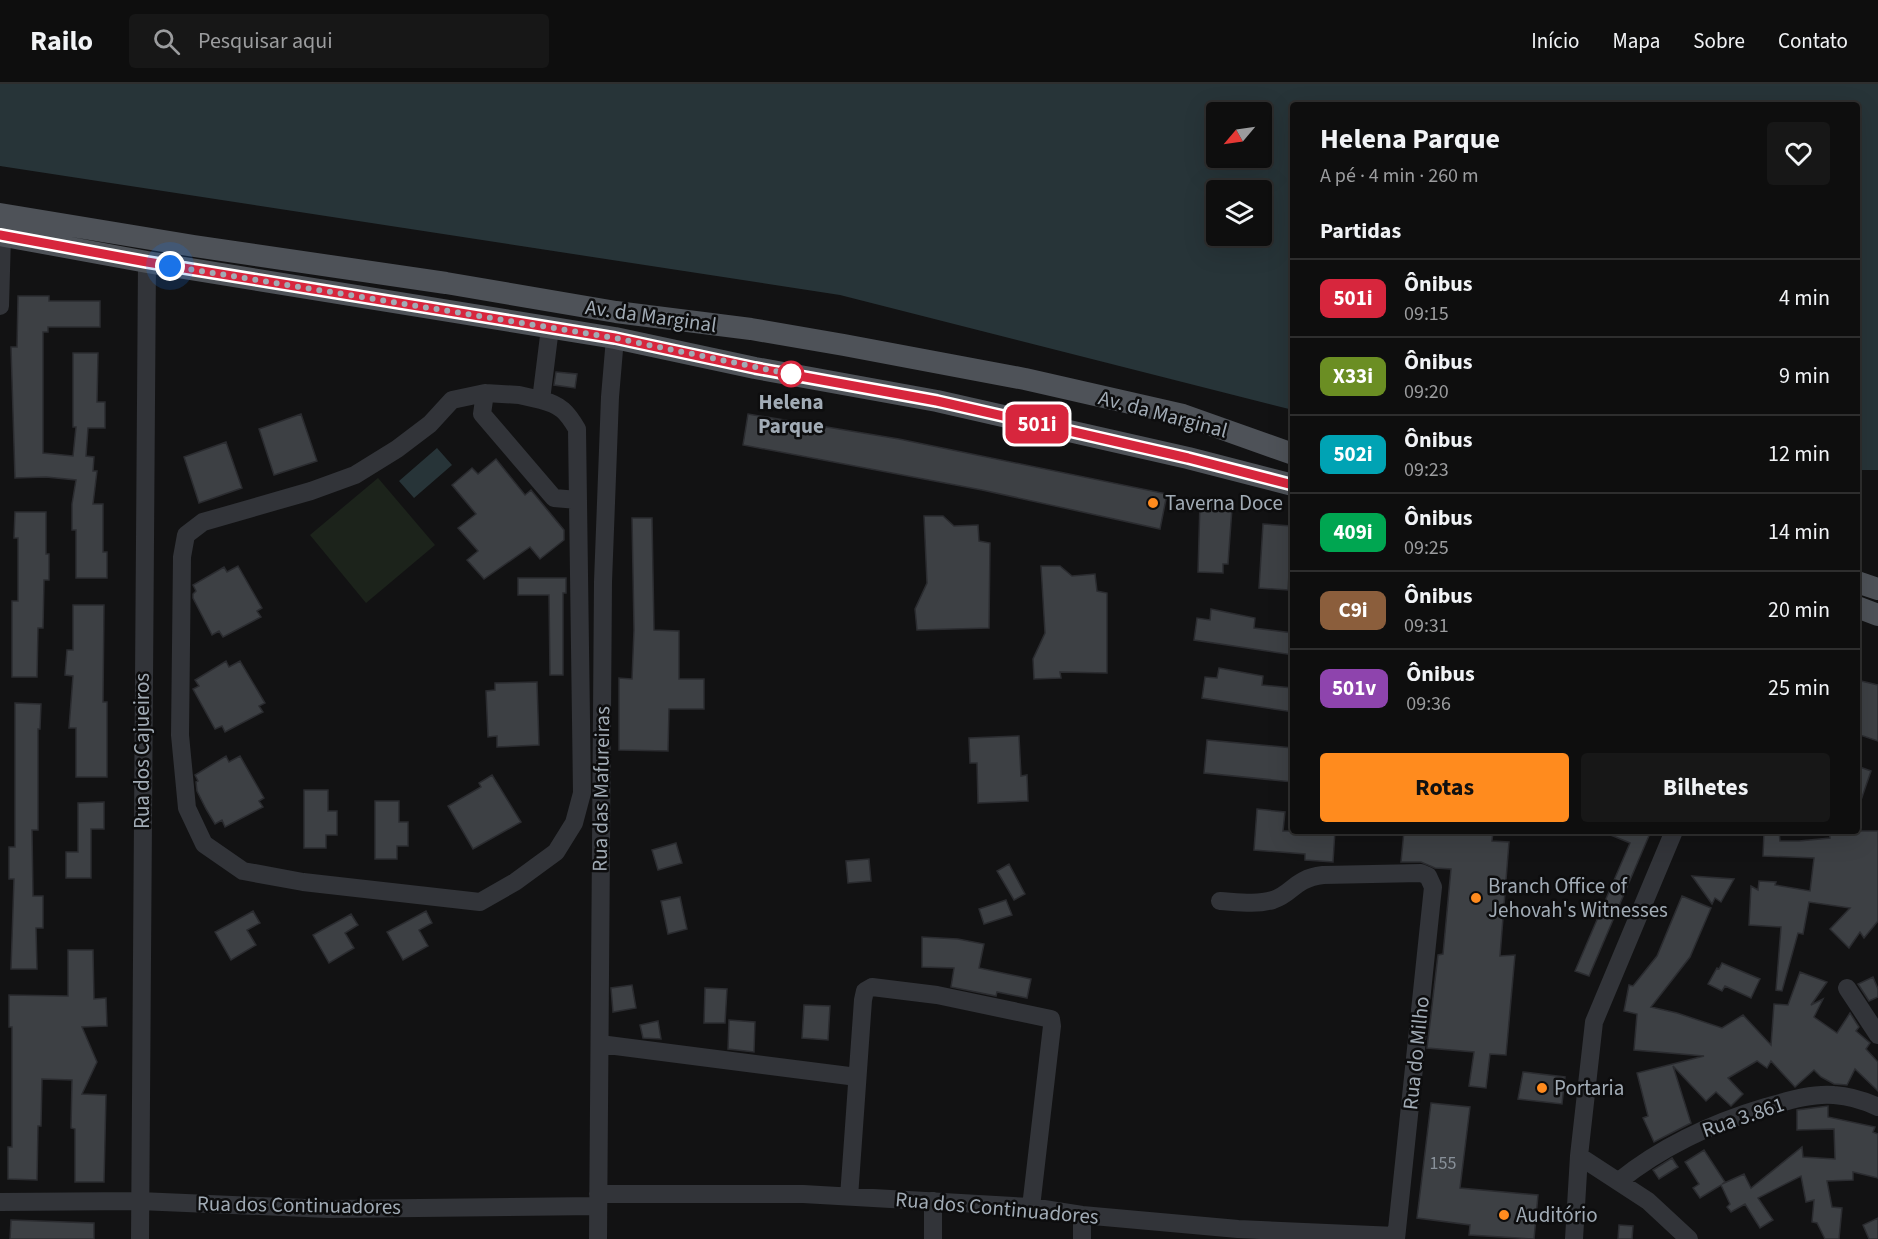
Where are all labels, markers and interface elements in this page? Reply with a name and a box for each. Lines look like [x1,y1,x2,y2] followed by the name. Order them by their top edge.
[129,14,549,68] search box
[30,21,93,61] text: Railo
[150,25,183,58] icon: search
[198,25,333,57] text: Pesquisar aqui
[1531,26,1579,56] text: Início
[1612,26,1660,56] text: Mapa
[1693,26,1745,56] text: Sobre
[1778,26,1848,56] text: Contato
[1206,102,1272,168] north arrow
[1206,102,1272,246] map controls
[1320,119,1500,159] text: Helena Parque
[1767,122,1830,185] button: heart
[1320,162,1479,190] text: A pé · 4 min · 260 m
[1206,180,1272,246] button: layers
[1320,215,1401,247] text: Partidas
[155,251,185,281] your location
[1404,268,1473,300] text: Ônibus
[1779,282,1830,314] text: 4 min
[1333,283,1373,313] text: 501i
[583,292,719,340] street label: Av. da Marginal
[1404,300,1449,328] text: 09:15
[1404,346,1473,378] text: Ônibus
[1779,360,1830,392] text: 9 min
[778,361,804,387] marker: Helena Parque
[1333,361,1373,391] text: X33i
[1404,378,1449,406] text: 09:20
[1095,382,1231,446] street label: Av. da Marginal
[758,387,824,441] place label: Helena Parque
[995,404,1079,444] line badge: 501i
[1017,409,1057,439] text: 501i
[1404,424,1473,456] text: Ônibus
[1768,438,1830,470] text: 12 min
[1333,439,1373,469] text: 502i
[1404,456,1449,484] text: 09:23
[1165,488,1283,518] place label: Taverna Doce
[1146,496,1160,510] marker: Taverna Doce
[1404,502,1473,534] text: Ônibus
[1768,516,1830,548] text: 14 min
[1333,517,1373,547] text: 409i
[1404,534,1449,562] text: 09:25
[1404,580,1473,612] text: Ônibus
[1768,594,1830,626] text: 20 min
[1338,595,1368,625] text: C9i
[1404,612,1449,640] text: 09:31
[1406,658,1475,690] text: Ônibus
[1768,672,1830,704] text: 25 min
[127,673,157,829] street label: Rua dos Cajueiros
[1332,673,1376,703] text: 501v
[1406,690,1451,718] text: 09:36
[585,706,617,872] street label: Rua das Mafureiras
[1320,753,1569,822] button: Rotas
[1581,753,1830,822] button: Bilhetes
[1488,871,1668,925] place label: Branch Office of Jehovah's Witnesses
[1469,891,1483,905] marker: Branch Office of Jehovah's Witnesses
[1395,995,1437,1111] street label: Rua do Milho
[1554,1073,1624,1103] place label: Portaria
[1535,1081,1549,1095] marker: Portaria
[1698,1089,1788,1145] street label: Rua 3.861
[1430,1151,1456,1176] house number: 155
[894,1184,1100,1232] street label: Rua dos Continuadores
[197,1188,401,1222] street label: Rua dos Continuadores
[1516,1200,1598,1230] place label: Auditório
[1497,1208,1511,1222] marker: Auditório

